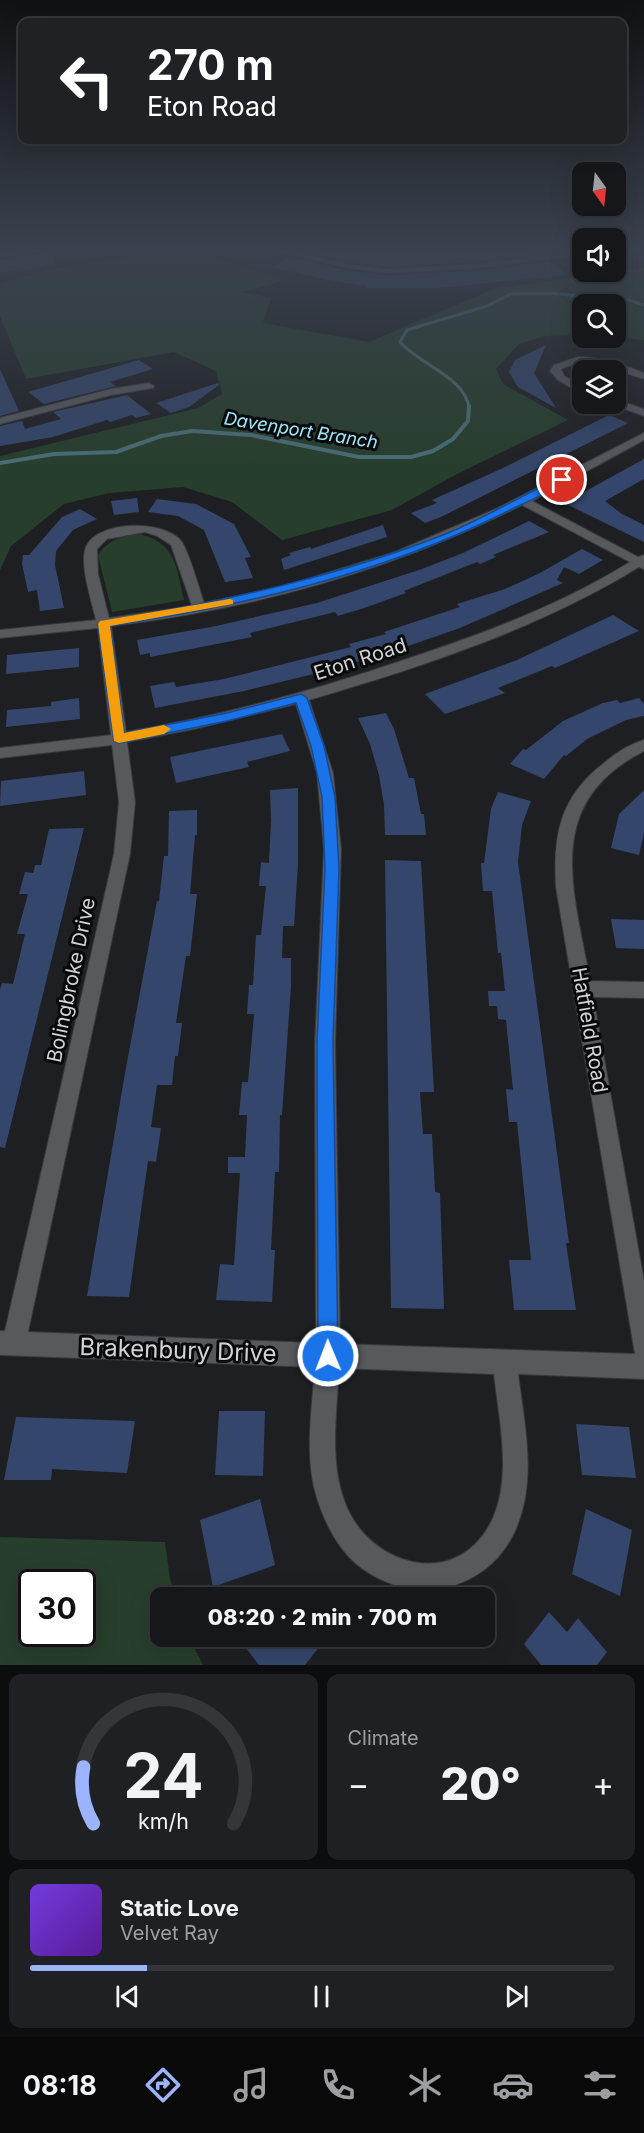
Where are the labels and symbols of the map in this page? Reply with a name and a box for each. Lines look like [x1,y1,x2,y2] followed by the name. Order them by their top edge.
[572,162,626,216] north arrow
[223,407,379,453] water label: Davenport Branch
[536,454,587,505] pin
[311,633,409,685] street label: Eton Road
[42,895,100,1065] street label: Bolingbroke Drive
[567,965,613,1095] street label: Hatfield Road
[296,1324,360,1388] position arrow
[79,1332,277,1368] street label: Brakenbury Drive
[18,1569,96,1647] speed limit sign: 30

